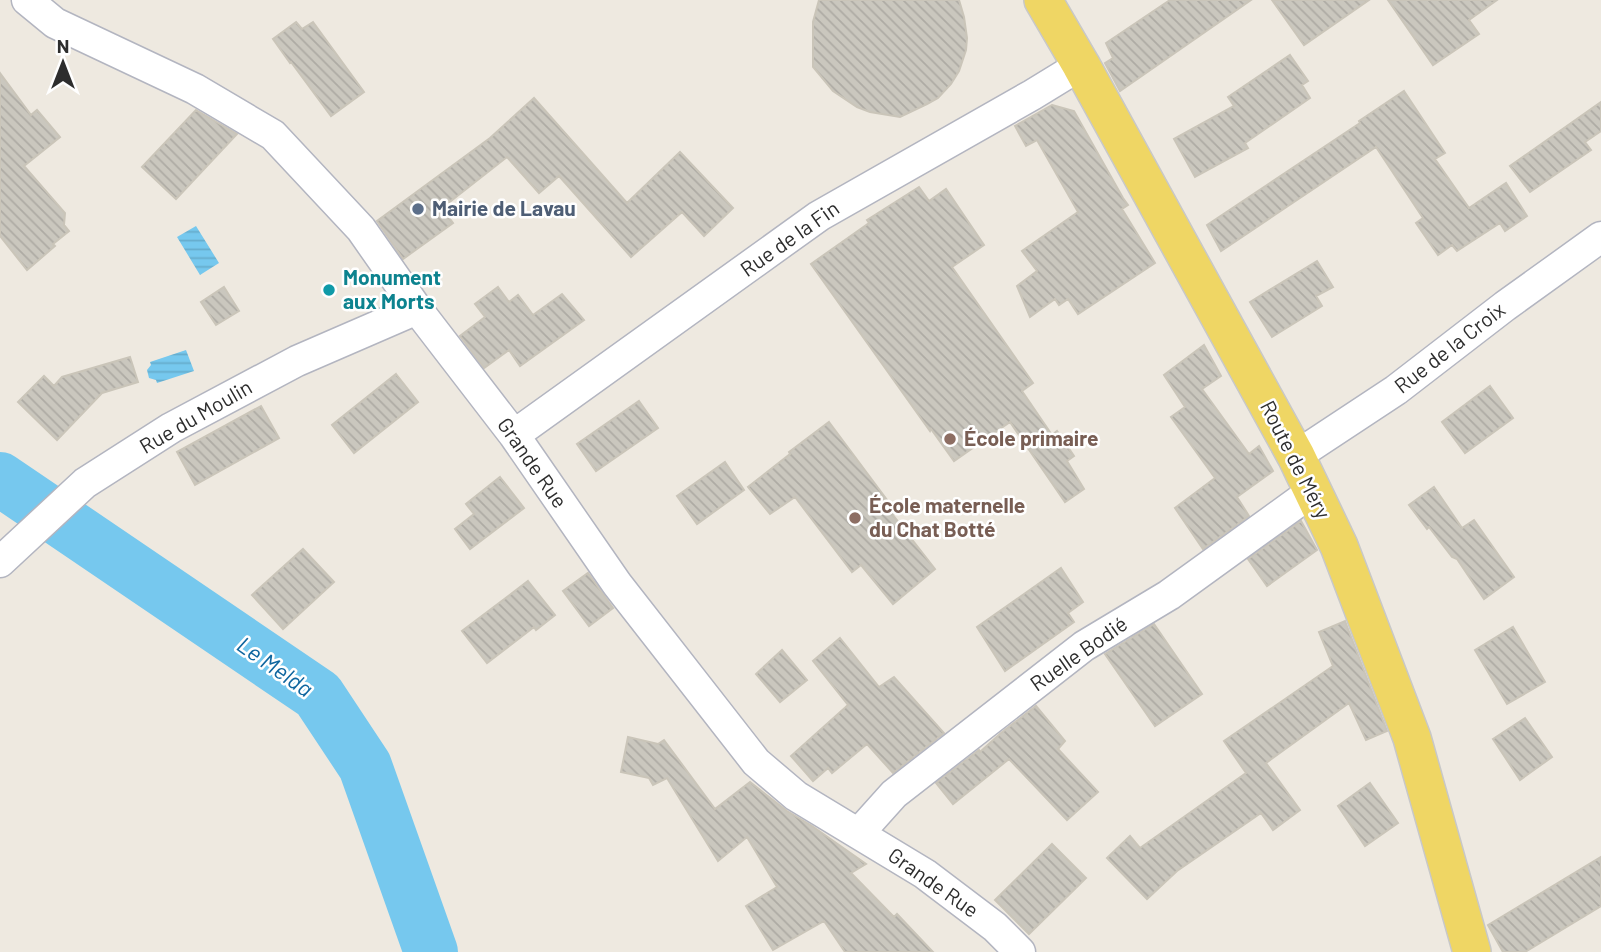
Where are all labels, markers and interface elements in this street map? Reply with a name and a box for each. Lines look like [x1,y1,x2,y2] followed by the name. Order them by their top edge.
[28,28,98,98] north arrow
[57,34,69,57] text: N
[432,195,576,220] place label: Mairie de Lavau
[735,195,843,281] street label: Rue de la Fin
[410,201,426,217] marker: Mairie de Lavau
[343,264,441,313] place label: Monument aux Morts
[321,282,337,298] marker: Monument aux Morts
[1389,296,1509,398] street label: Rue de la Croix
[135,373,256,458] street label: Rue du Moulin
[1256,396,1337,523] street label: Route de Méry
[493,412,573,512] street label: Grande Rue
[964,425,1098,450] place label: École primaire
[942,431,958,447] marker: École primaire
[869,492,1025,541] place label: École maternelle du Chat Botté
[847,510,863,526] marker: École maternelle du Chat Botté
[1025,610,1132,695] street label: Ruelle Bodié
[232,630,319,702] water label: Le Melda
[884,842,984,922] street label: Grande Rue

